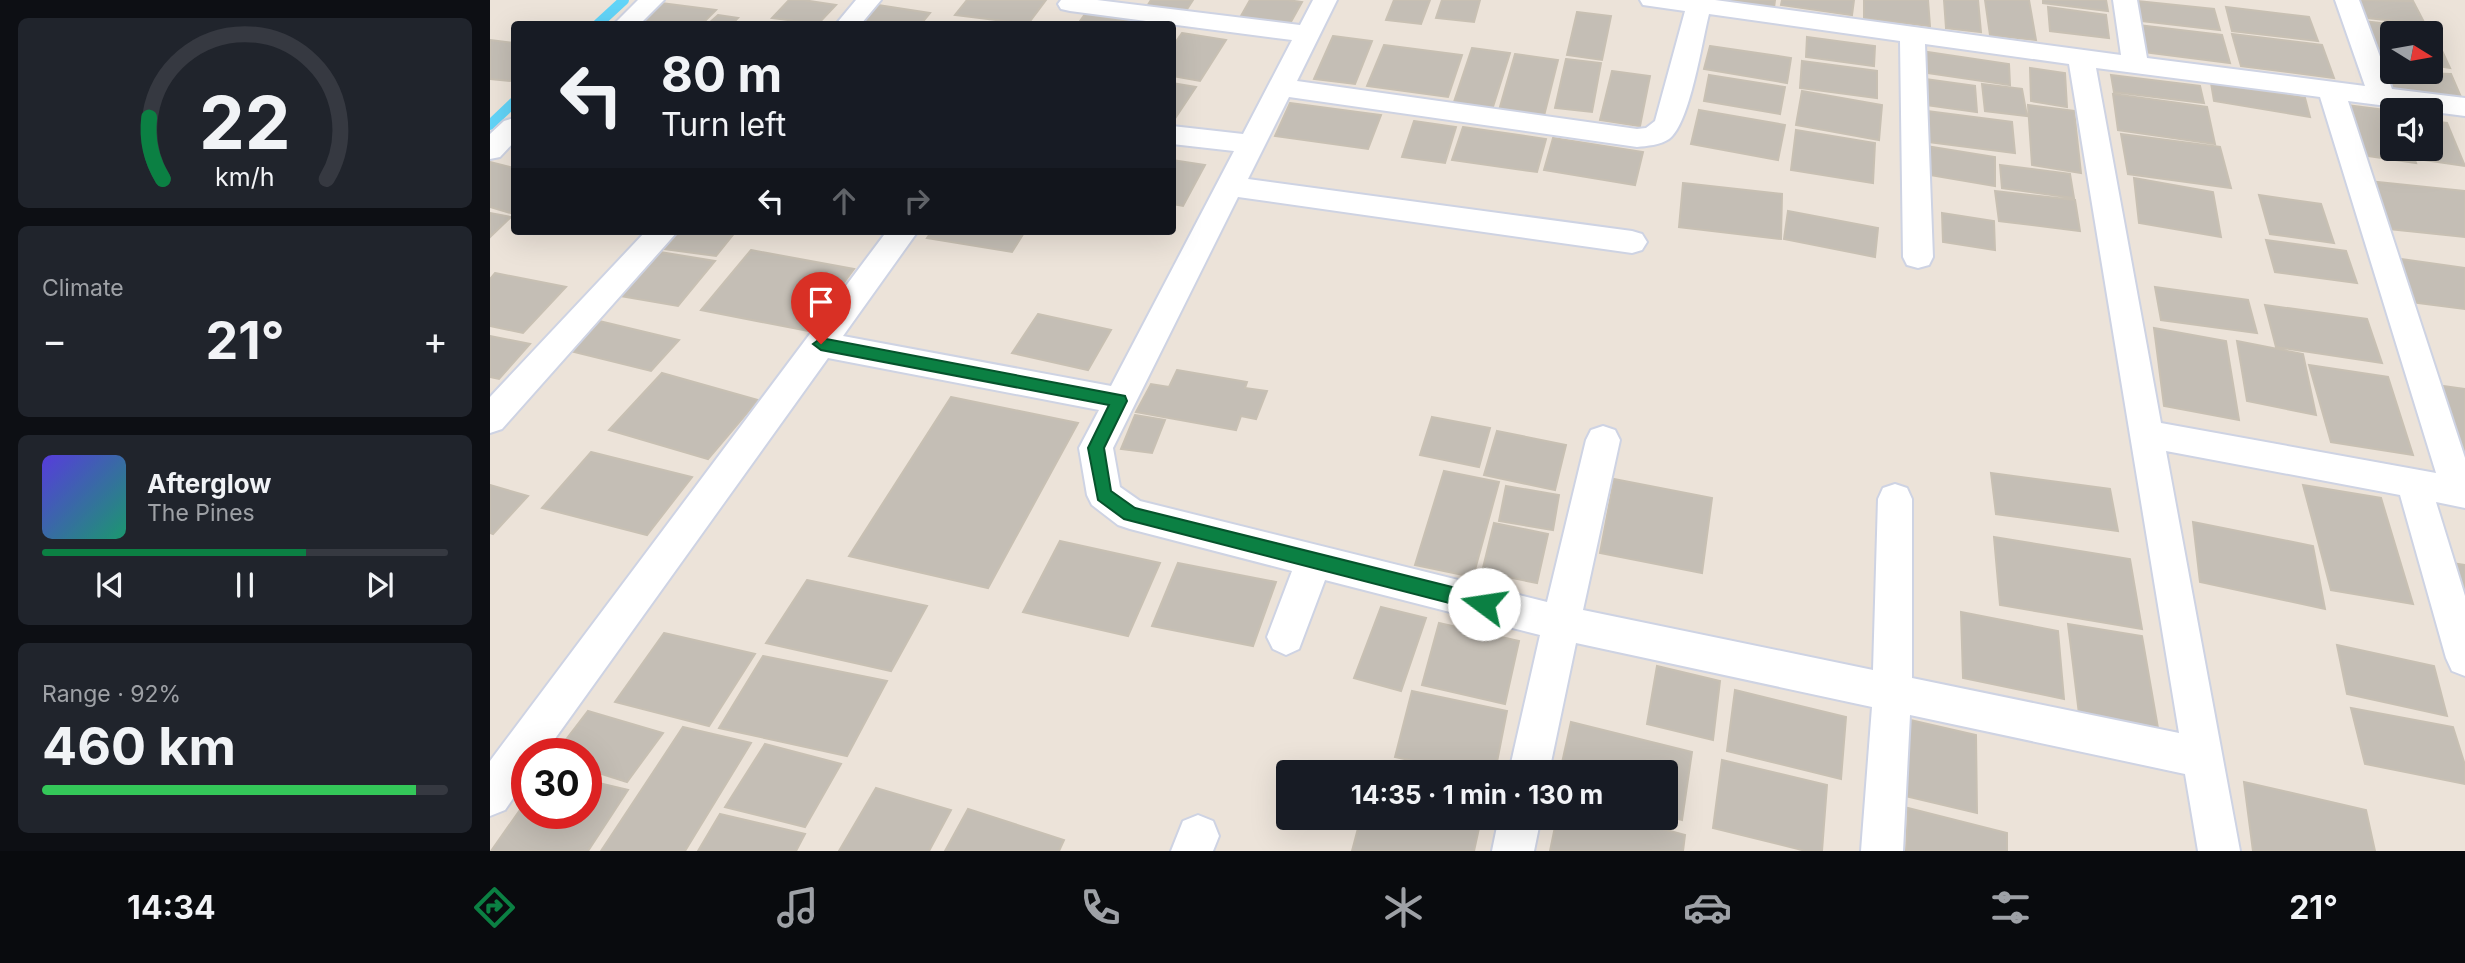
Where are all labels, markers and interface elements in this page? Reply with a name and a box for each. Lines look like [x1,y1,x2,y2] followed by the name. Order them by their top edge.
[2380,21,2443,84] north arrow
[2380,21,2443,161] map controls
[661,45,782,104] text: 80 m
[546,49,637,140] icon: left
[199,79,291,168] text: 22
[2380,98,2443,161] button: sound
[661,105,786,144] text: Turn left
[215,162,275,192] text: km/h
[752,182,790,220] icon: left
[825,182,863,220] icon: ahead
[898,182,936,220] icon: right
[791,272,851,344] pin
[42,274,124,302] text: Climate
[802,283,840,321] icon: arrive
[205,309,285,372] text: 21°
[42,317,67,363] text: −
[423,317,448,363] text: +
[147,468,271,499] text: Afterglow
[147,499,255,527] text: The Pines
[91,566,129,604] icon: previous
[226,566,264,604] icon: pause
[361,566,399,604] icon: next
[1447,567,1521,641] position arrow
[42,680,181,708] text: Range · 92%
[42,715,236,778] text: 460 km
[511,738,602,829] speed limit sign: 30
[1351,779,1603,810] text: 14:35 · 1 min · 130 m
[470,883,519,932] icon: directions
[773,883,822,932] icon: music
[1076,883,1125,932] icon: phone
[1379,883,1428,932] icon: climate
[1683,883,1732,932] icon: car
[1986,883,2035,932] icon: filters
[127,888,216,927] text: 14:34
[2289,888,2338,927] text: 21°

